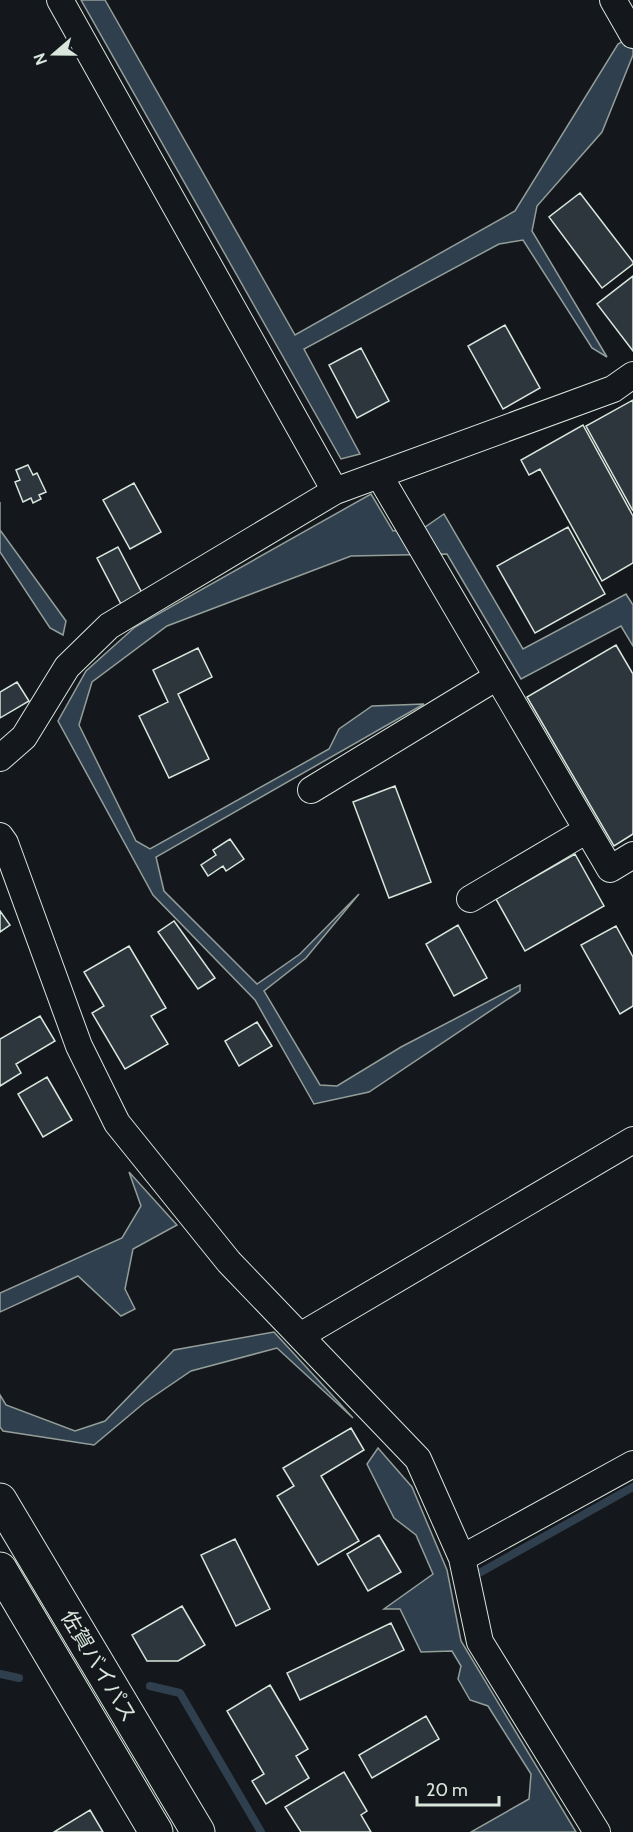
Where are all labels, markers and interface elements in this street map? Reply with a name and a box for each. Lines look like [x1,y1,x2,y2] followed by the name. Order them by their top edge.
[24,24,84,84] north arrow
[30,50,51,68] text: N
[56,1606,142,1726] street label: 佐賀バイパス
[417,1769,500,1807] scale bar
[426,1779,468,1801] text: 20 m

